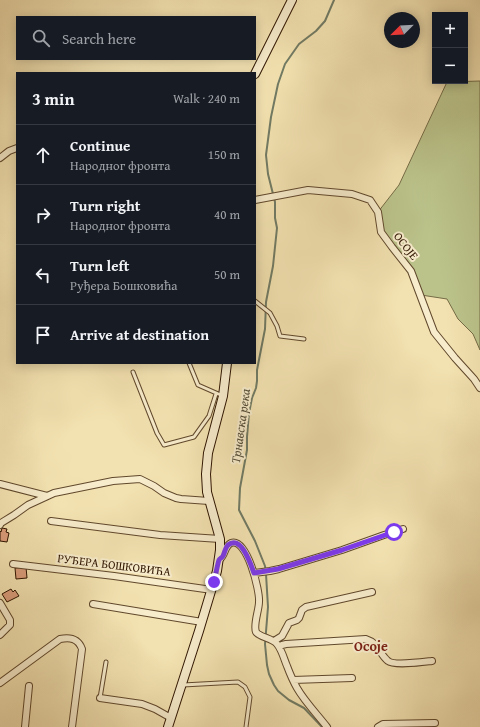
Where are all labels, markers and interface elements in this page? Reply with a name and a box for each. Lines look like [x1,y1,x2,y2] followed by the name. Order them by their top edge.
[384,12,420,48] north arrow
[432,12,468,84] map controls
[432,12,468,48] button: +
[16,16,256,60] search box
[30,27,52,49] icon: search
[62,28,136,49] text: Search here
[432,48,468,84] button: −
[32,86,74,111] text: 3 min
[173,89,240,108] text: Walk · 240 m
[70,135,131,156] text: Continue
[32,144,54,166] icon: ahead
[208,145,240,164] text: 150 m
[70,156,170,175] text: Народног фронта
[70,195,141,216] text: Turn right
[32,204,54,226] icon: right
[214,205,240,224] text: 40 m
[70,216,170,235] text: Народног фронта
[390,228,423,263] street label: ОСОЈЕ
[70,255,129,276] text: Turn left
[32,264,54,286] icon: left
[214,265,240,284] text: 50 m
[70,276,178,295] text: Руђера Бошковића
[32,324,54,346] icon: arrive
[70,324,209,345] text: Arrive at destination
[226,387,255,465] water label: Трнавска река
[385,523,403,541] route start
[56,549,172,580] street label: РУЂЕРА БОШКОВИЋА
[205,573,223,591] route end
[354,636,388,656] district label: Осоје

